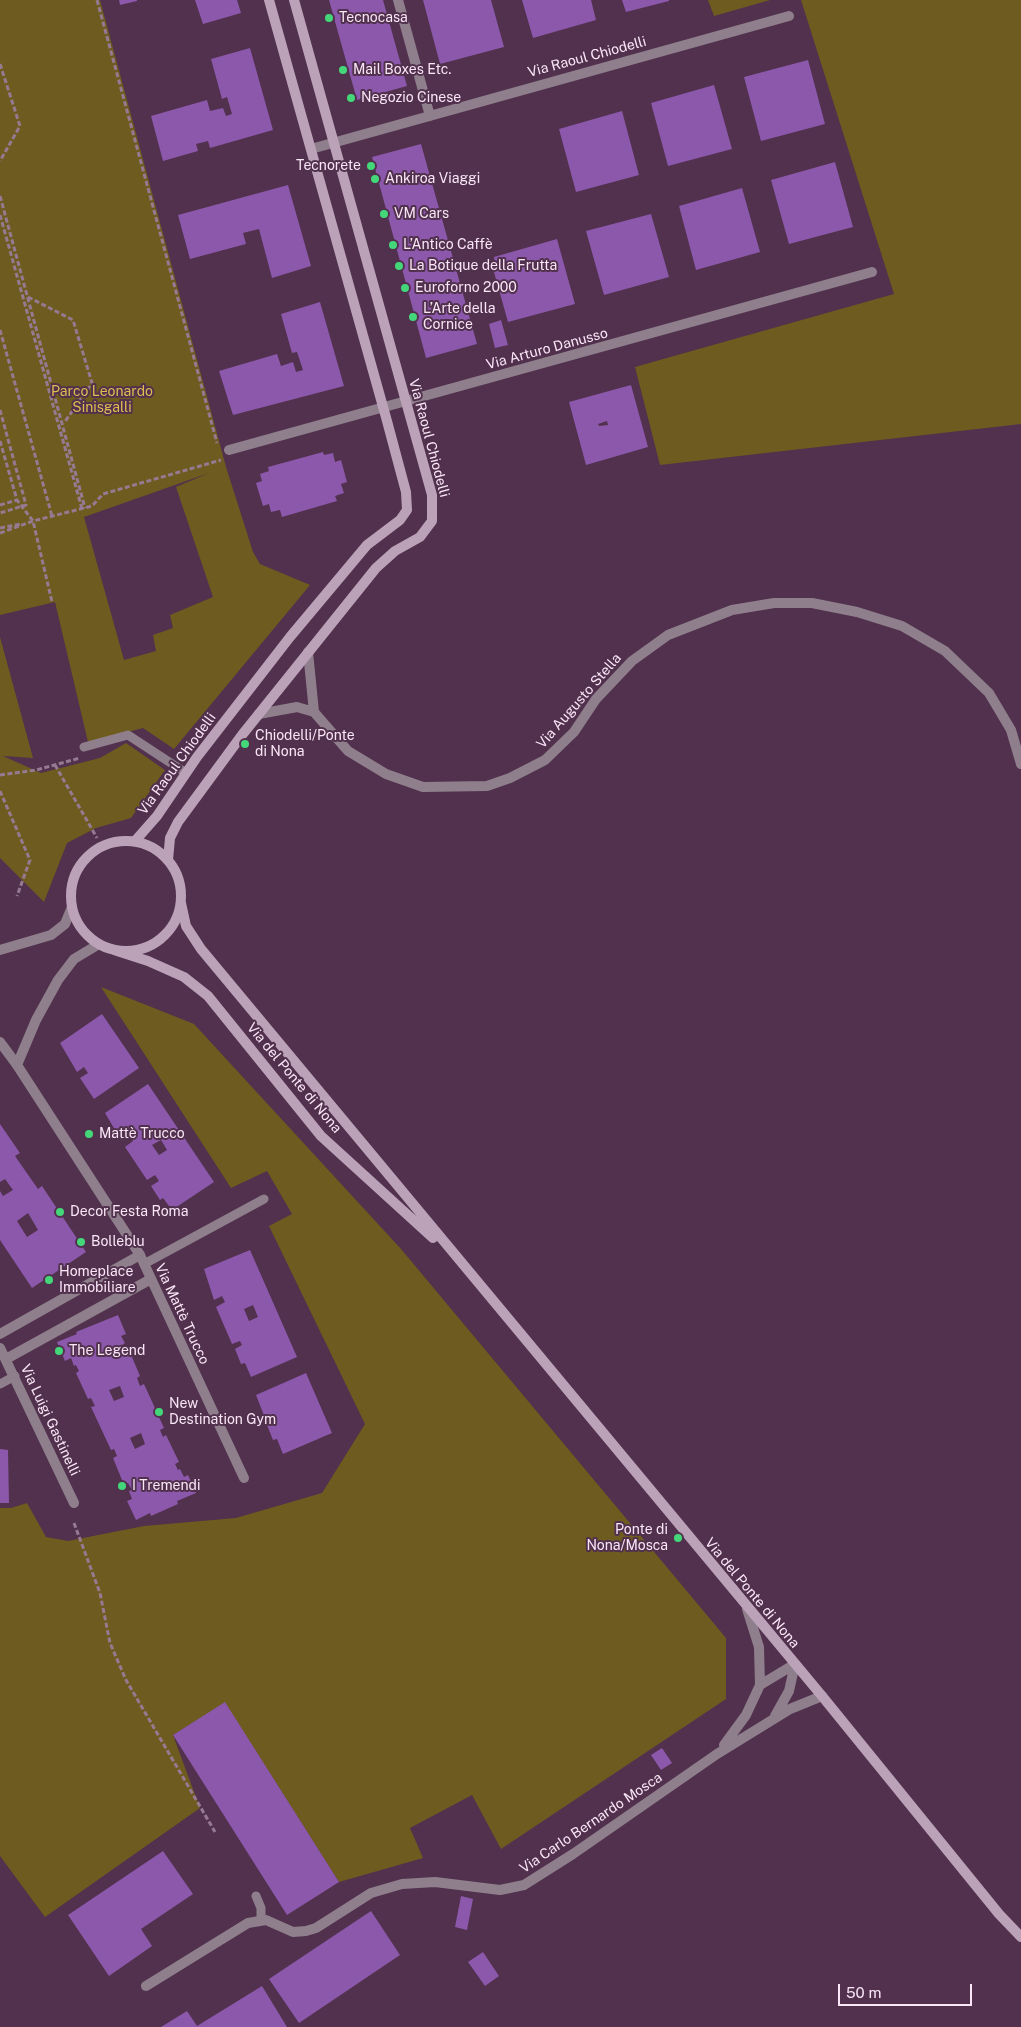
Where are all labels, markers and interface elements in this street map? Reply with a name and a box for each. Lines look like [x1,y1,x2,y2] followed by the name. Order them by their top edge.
[339,10,408,26] place label: Tecnocasa
[323,12,335,24] marker: Tecnocasa
[526,33,648,81] street label: Via Raoul Chiodelli
[353,62,451,78] place label: Mail Boxes Etc.
[337,64,349,76] marker: Mail Boxes Etc.
[361,90,461,106] place label: Negozio Cinese
[345,92,357,104] marker: Negozio Cinese
[296,158,361,174] place label: Tecnorete
[365,160,377,172] marker: Tecnorete
[385,171,480,187] place label: Ankiroa Viaggi
[369,173,381,185] marker: Ankiroa Viaggi
[394,206,449,222] place label: VM Cars
[378,208,390,220] marker: VM Cars
[403,237,493,253] place label: L’Antico Caffè
[387,239,399,251] marker: L’Antico Caffè
[409,258,557,274] place label: La Botique della Frutta
[393,260,405,272] marker: La Botique della Frutta
[415,280,517,296] place label: Euroforno 2000
[399,282,411,294] marker: Euroforno 2000
[423,301,496,334] place label: L’Arte della Cornice
[407,311,419,323] marker: L’Arte della Cornice
[484,325,610,373] street label: Via Arturo Danusso
[405,377,453,499] street label: Via Raoul Chiodelli
[51,384,153,417] park label: Parco Leonardo Sinisgalli
[533,650,625,752] street label: Via Augusto Stella
[134,710,220,818] street label: Via Raoul Chiodelli
[255,728,355,760] place label: Chiodelli/Ponte di Nona
[239,738,251,750] marker: Chiodelli/Ponte di Nona
[243,1020,345,1136] street label: Via del Ponte di Nona
[99,1126,185,1142] place label: Mattè Trucco
[83,1128,95,1140] marker: Mattè Trucco
[70,1204,188,1220] place label: Decor Festa Roma
[54,1206,66,1218] marker: Decor Festa Roma
[91,1234,145,1250] place label: Bolleblu
[75,1236,87,1248] marker: Bolleblu
[151,1261,213,1367] street label: Via Mattè Trucco
[59,1264,136,1296] place label: Homeplace Immobiliare
[43,1274,55,1286] marker: Homeplace Immobiliare
[69,1343,145,1359] place label: The Legend
[53,1345,65,1357] marker: The Legend
[17,1362,83,1478] street label: Via Luigi Gastinelli
[169,1396,276,1428] place label: New Destination Gym
[153,1406,165,1418] marker: New Destination Gym
[132,1478,201,1494] place label: I Tremendi
[116,1480,128,1492] marker: I Tremendi
[586,1522,668,1554] place label: Ponte di Nona/Mosca
[672,1532,684,1544] marker: Ponte di Nona/Mosca
[701,1535,803,1651] street label: Via del Ponte di Nona
[517,1769,665,1877] street label: Via Carlo Bernardo Mosca
[841,1974,975,2006] scale bar
[846,1984,881,2001] text: 50 m

